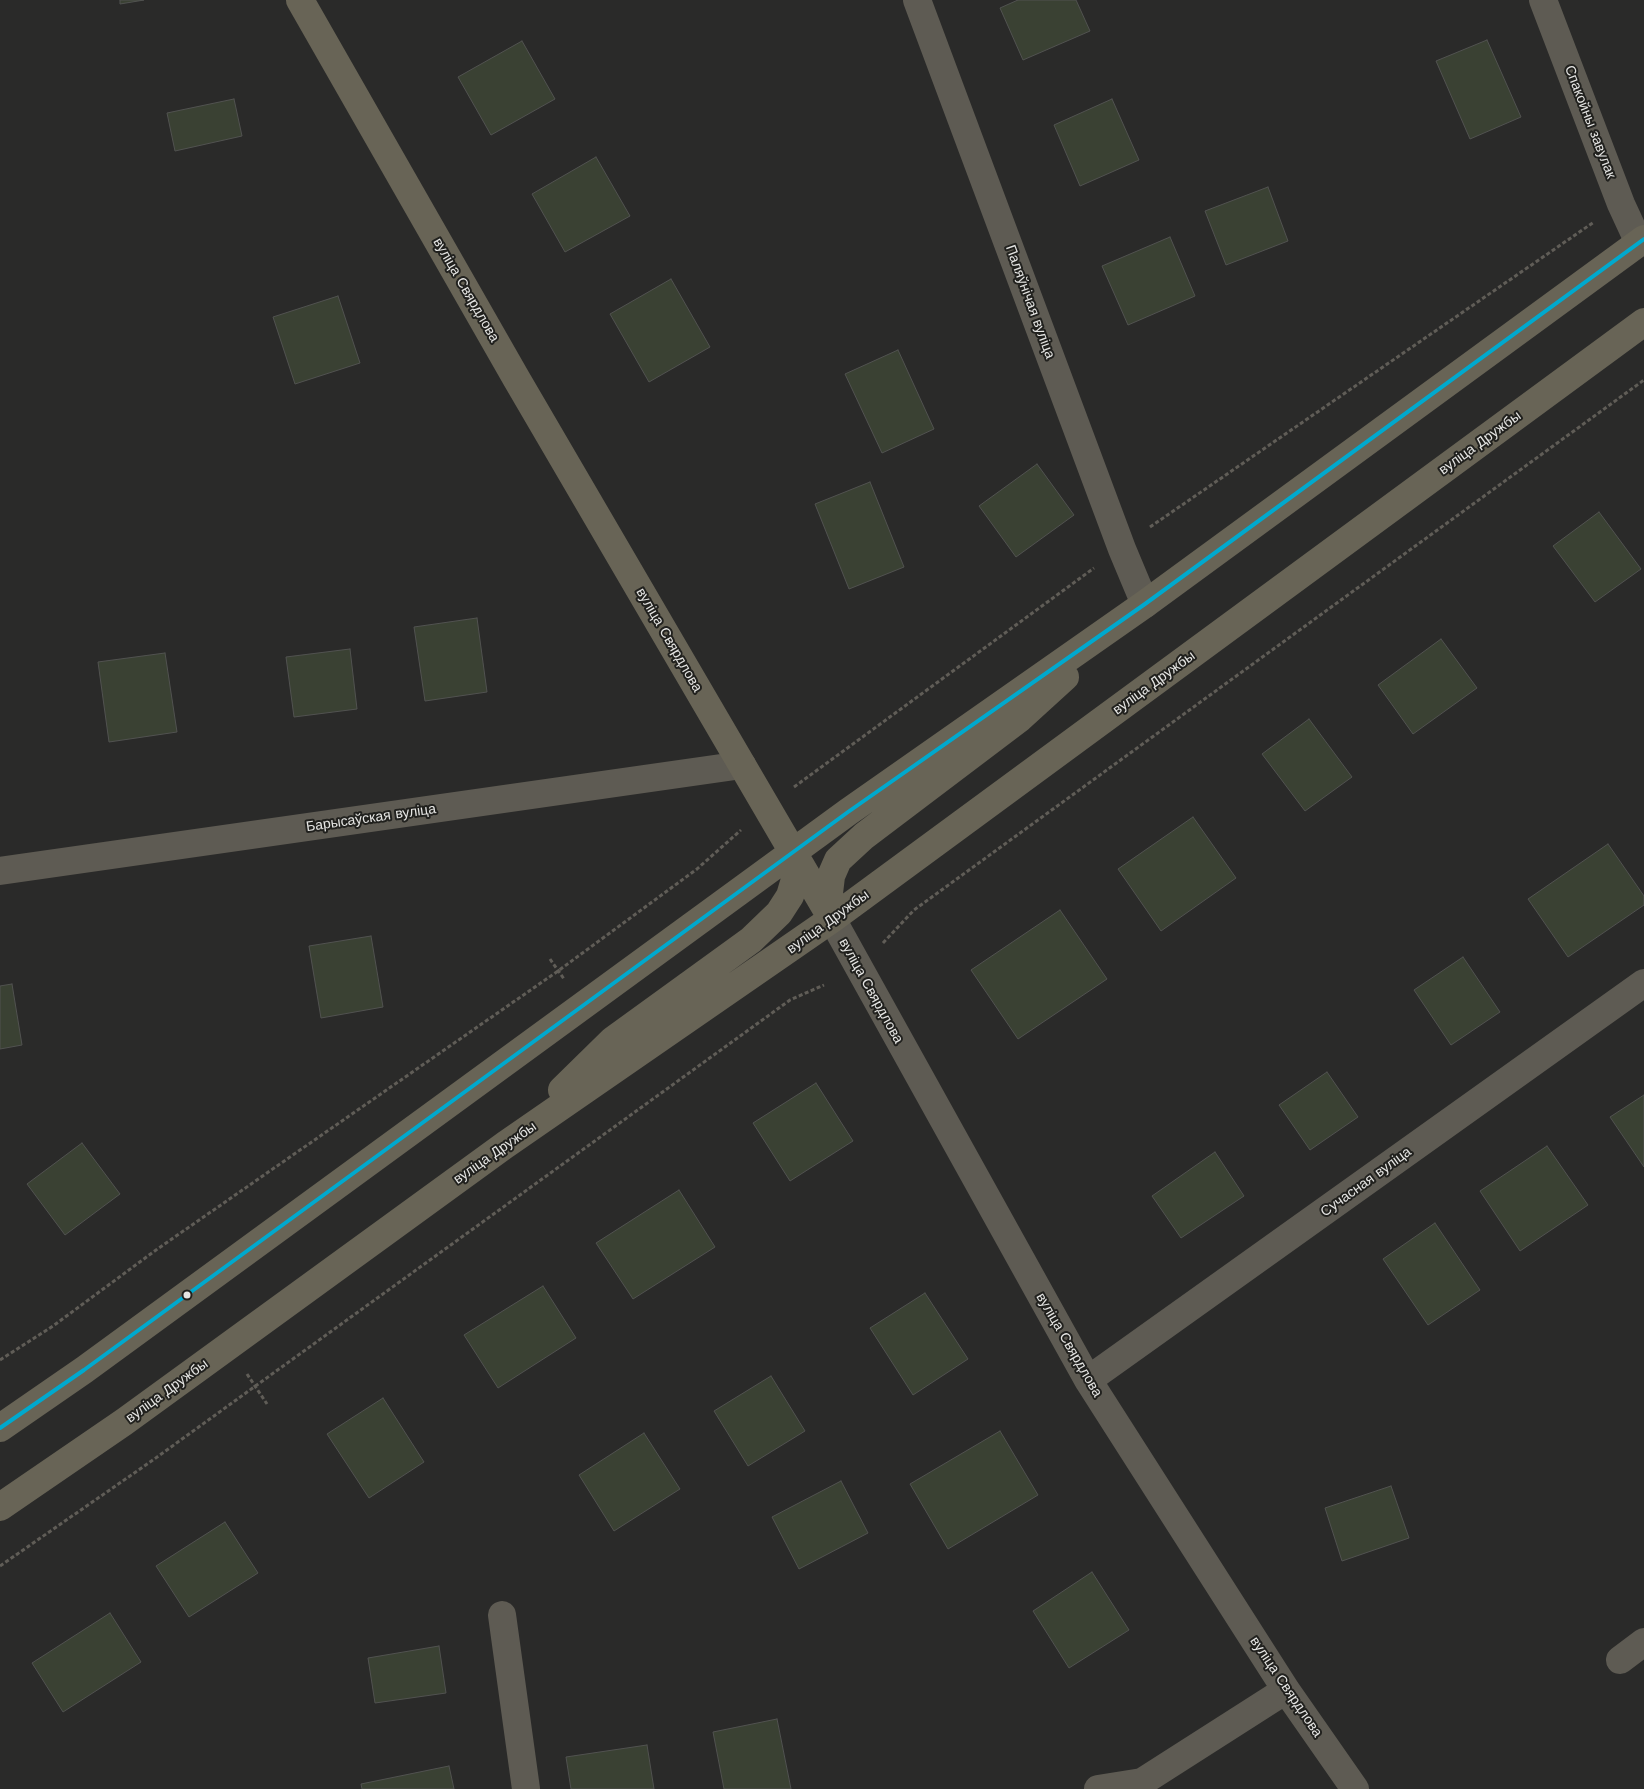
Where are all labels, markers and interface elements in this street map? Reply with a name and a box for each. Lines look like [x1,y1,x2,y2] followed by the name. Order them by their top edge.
[1561,63,1619,181] street label: Спакойны завулак
[429,235,503,345] street label: вуліца Свярдлова
[1002,243,1058,361] street label: Паляўнічая вуліца
[1436,408,1524,478] street label: вуліца Дружбы
[632,585,706,695] street label: вуліца Свярдлова
[1110,648,1198,718] street label: вуліца Дружбы
[305,801,437,835] street label: Барысаўская вуліца
[784,887,872,957] street label: вуліца Дружбы
[835,936,907,1046] street label: вуліца Свярдлова
[450,1118,540,1188] street label: вуліца Дружбы
[1317,1143,1415,1221] street label: Сучасная вуліца
[182,1290,192,1300] unlabelled marker
[1032,1290,1106,1400] street label: вуліца Свярдлова
[123,1356,211,1426] street label: вуліца Дружбы
[1246,1634,1326,1740] street label: вуліца Свярдлова

